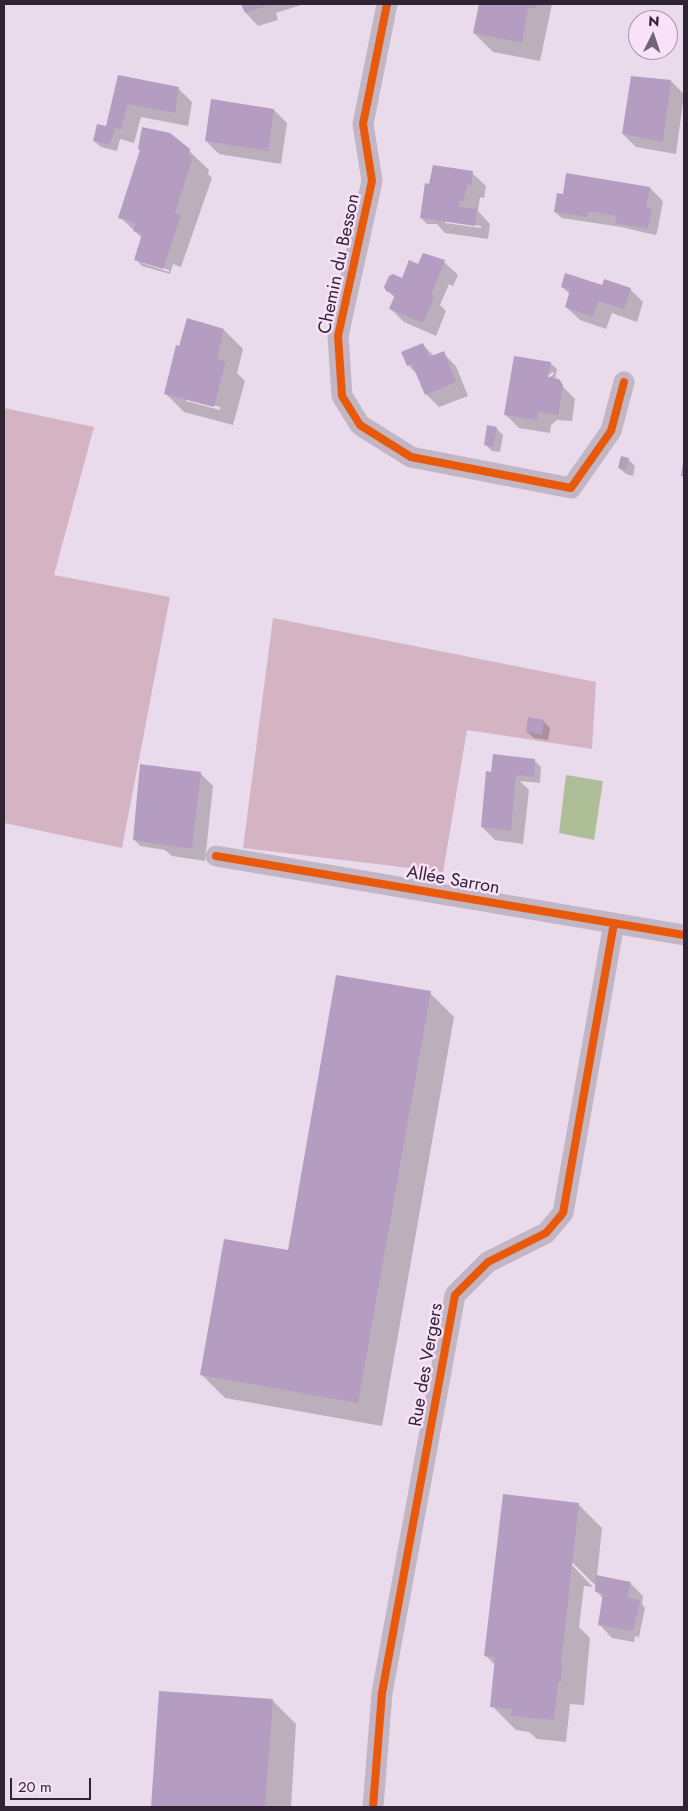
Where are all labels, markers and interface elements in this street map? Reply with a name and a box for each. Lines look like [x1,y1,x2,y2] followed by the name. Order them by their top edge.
[628,10,678,60] north arrow
[648,11,660,31] text: N
[315,192,365,336] street label: Chemin du Besson
[405,862,501,900] street label: Allée Sarron
[406,1302,448,1428] street label: Rue des Vergers
[12,1768,94,1800] scale bar
[18,1776,52,1798] text: 20 m

